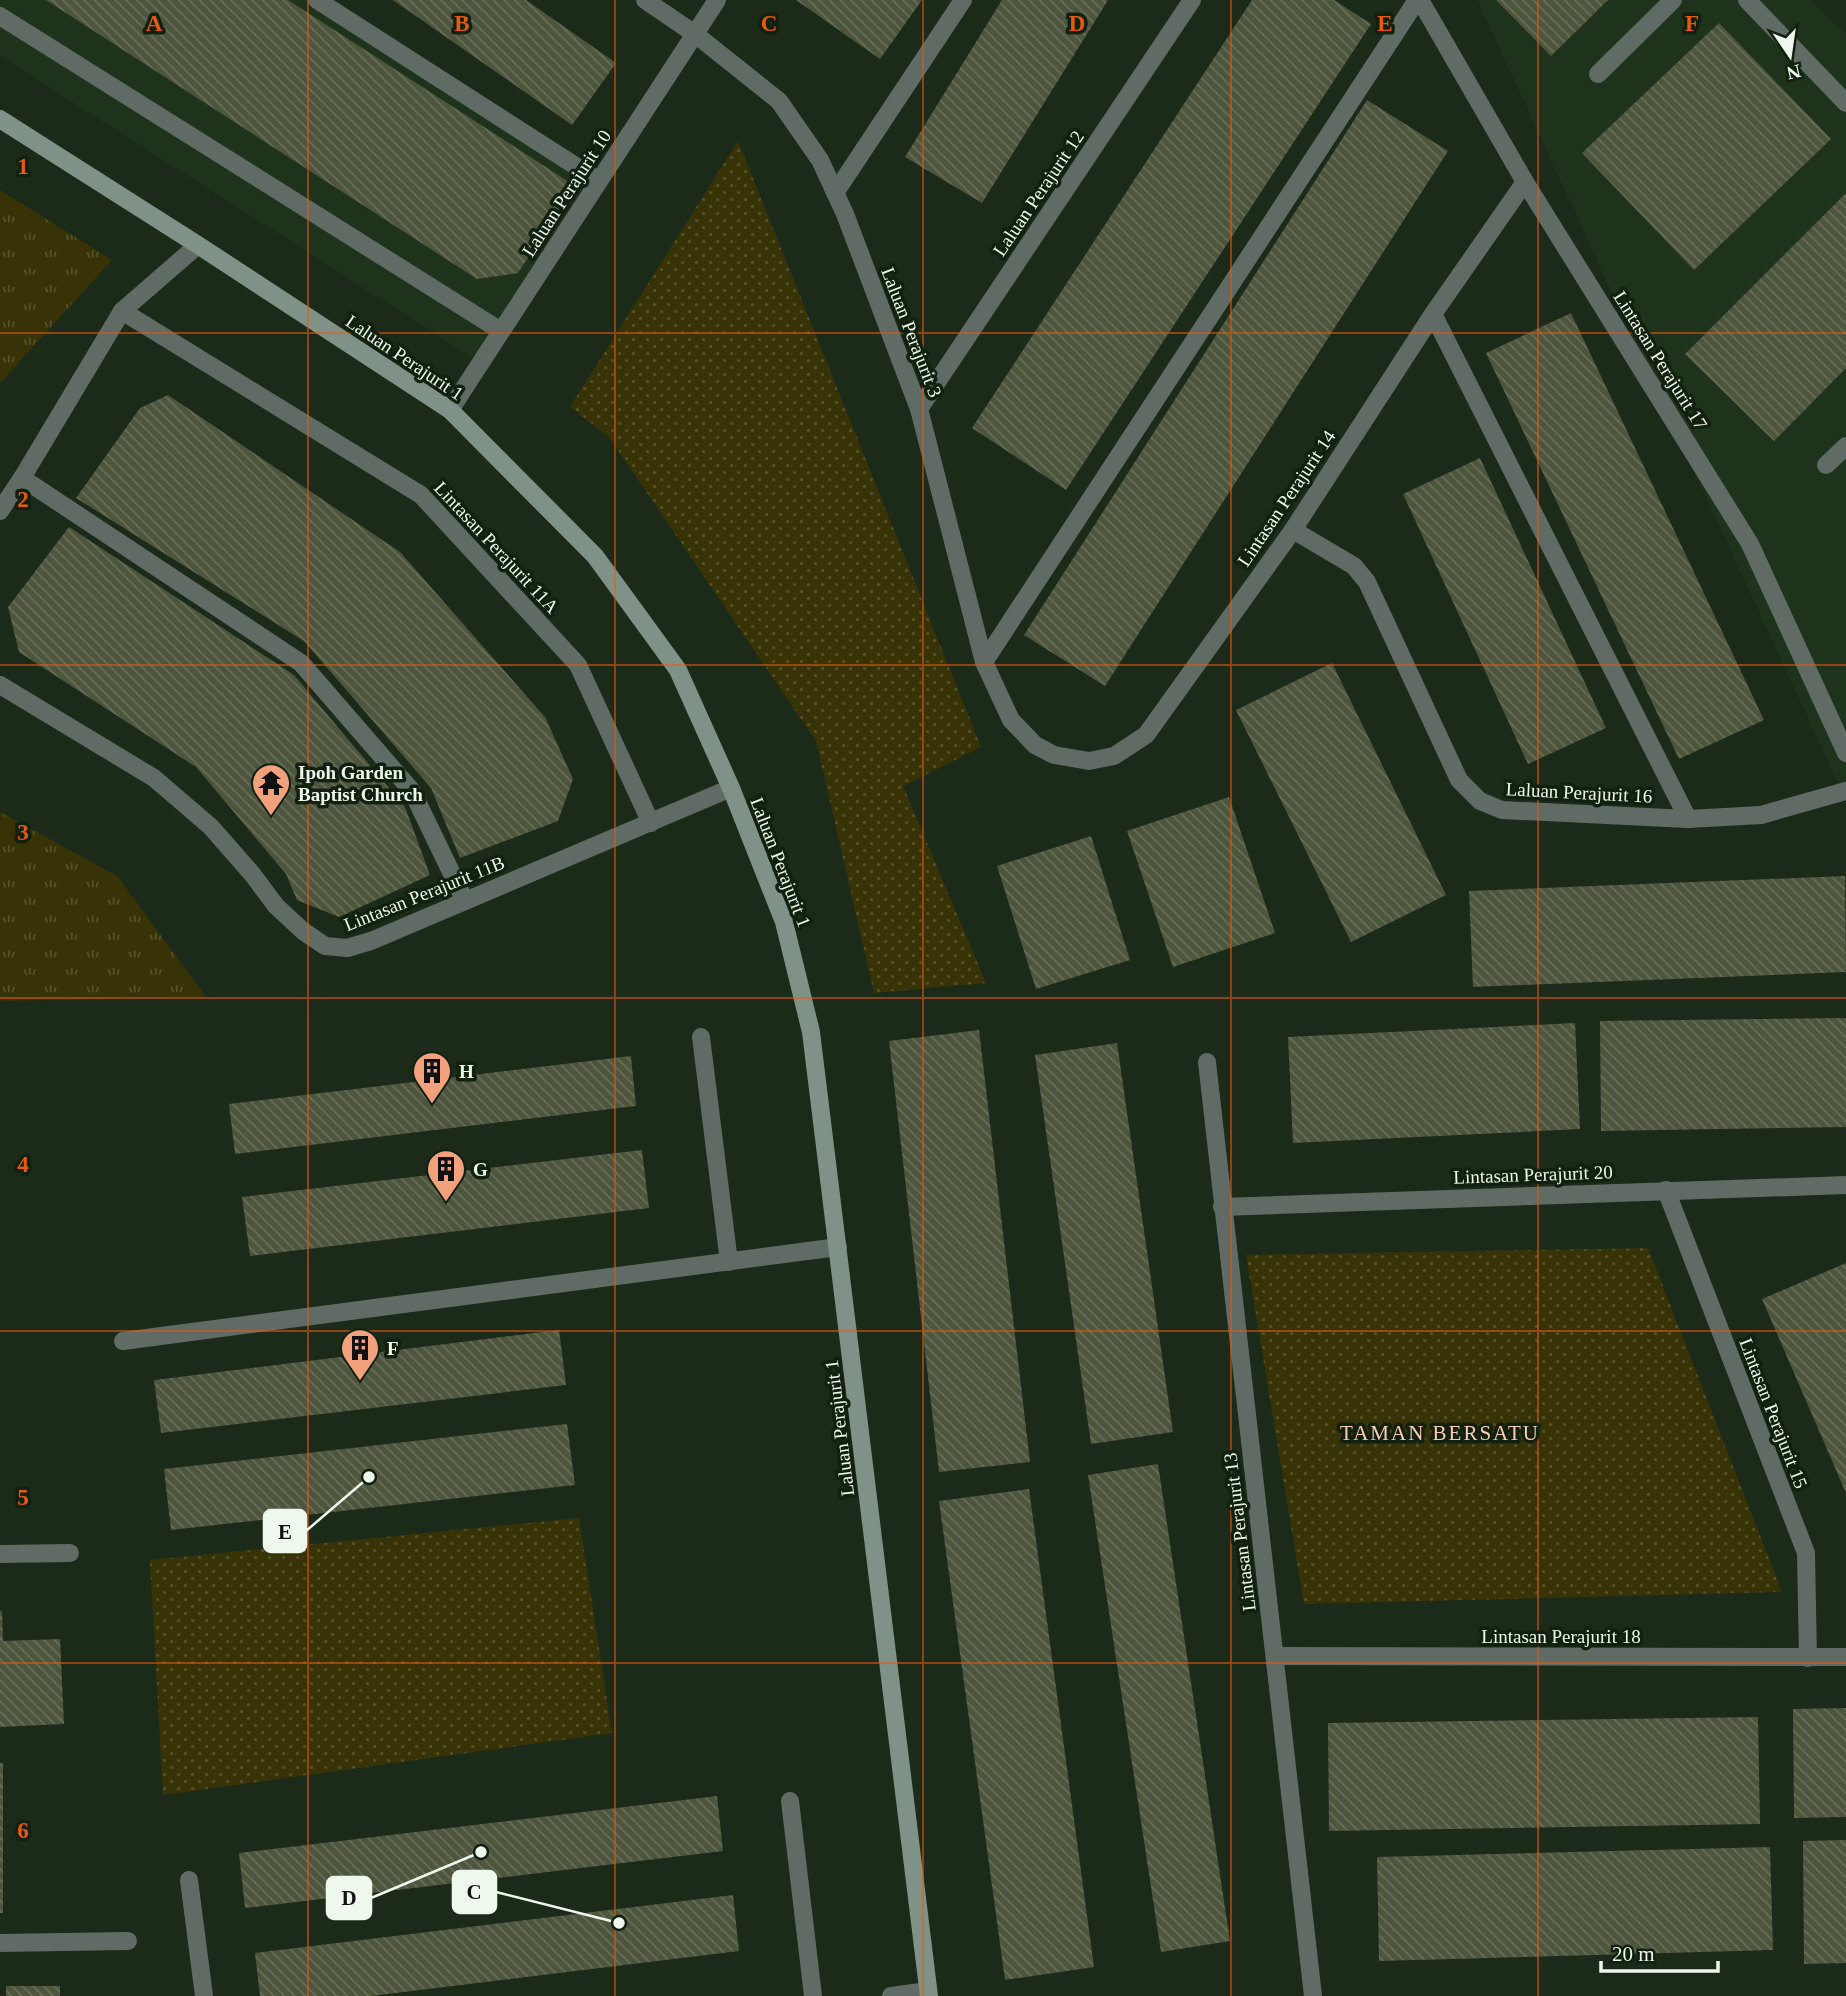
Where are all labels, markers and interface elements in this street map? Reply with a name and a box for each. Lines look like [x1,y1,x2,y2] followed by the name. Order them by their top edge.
[146,11,163,36] text: A
[454,11,470,36] text: B
[761,11,777,36] text: C
[1069,11,1085,36] text: D
[1377,11,1393,36] text: E
[1685,11,1699,36] text: F
[1755,21,1825,91] north arrow
[1784,60,1803,84] text: N
[518,126,615,261] street label: Laluan Perajurit 10
[989,127,1088,260] street label: Laluan Perajurit 12
[17,154,29,179] text: 1
[877,264,946,400] street label: Laluan Perajurit 3
[1609,287,1712,433] street label: Lintasan Perajurit 17
[342,310,467,404] street label: Laluan Perajurit 1
[1233,426,1340,570] street label: Lintasan Perajurit 14
[430,477,563,618] street label: Lintasan Perajurit 11A
[17,487,29,512] text: 2
[250,762,292,817] temple icon: Ipoh Garden Baptist Church
[298,762,423,805] place label: Ipoh Garden Baptist Church
[1505,778,1653,807] street label: Laluan Perajurit 16
[746,794,815,930] street label: Laluan Perajurit 1
[17,820,29,845] text: 3
[341,852,508,935] street label: Lintasan Perajurit 11B
[411,1050,453,1105] building icon: H
[459,1061,474,1082] place label: H
[425,1148,467,1203] building icon: G
[17,1152,29,1177] text: 4
[473,1159,488,1180] place label: G
[1453,1161,1613,1188] street label: Lintasan Perajurit 20
[339,1327,381,1382] building icon: F
[1735,1335,1812,1491] street label: Lintasan Perajurit 15
[387,1338,399,1359] place label: F
[821,1359,858,1497] street label: Laluan Perajurit 1
[1340,1421,1540,1445] district label: TAMAN BERSATU
[1219,1452,1260,1612] street label: Lintasan Perajurit 13
[17,1485,29,1510] text: 5
[264,1510,306,1552] callout: E
[278,1520,292,1544] text: E
[1481,1626,1641,1647] street label: Lintasan Perajurit 18
[17,1818,29,1843] text: 6
[453,1871,496,1913] callout: C
[327,1877,371,1919] callout: D
[466,1880,482,1904] text: C
[341,1886,357,1910] text: D
[1601,1930,1718,1974] scale bar
[1612,1942,1655,1966] text: 20 m

